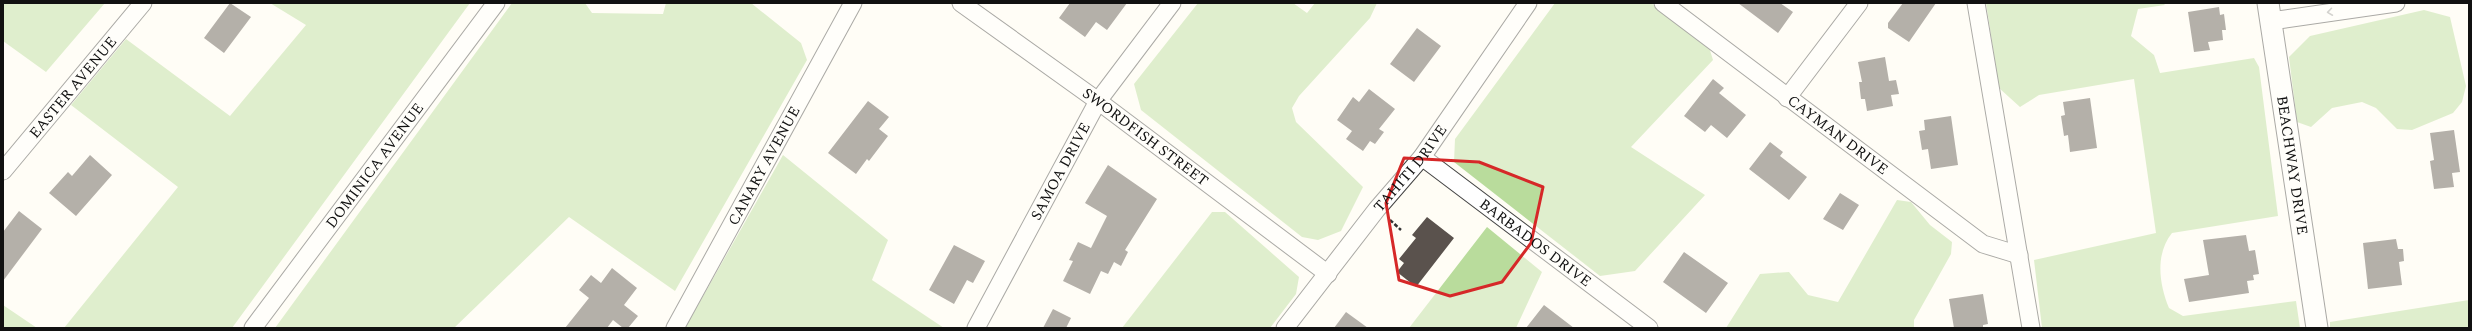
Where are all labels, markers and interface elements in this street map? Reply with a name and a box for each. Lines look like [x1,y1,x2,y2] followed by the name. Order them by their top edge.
[2327,7,2333,16] one-way arrow
[24,31,123,144] street label: EASTER AVENUE
[1077,82,1213,192] street label: SWORDFISH STREET
[1782,90,1893,181] street label: CAYMAN DRIVE
[2270,94,2314,236] street label: BEACHWAY DRIVE
[320,98,430,233] street label: DOMINICA AVENUE
[722,102,806,230] street label: CANARY AVENUE
[1025,118,1096,225] street label: SAMOA DRIVE
[1368,120,1453,218] street label: TAHITI DRIVE
[1474,193,1596,293] street label: BARBADOS DRIVE

